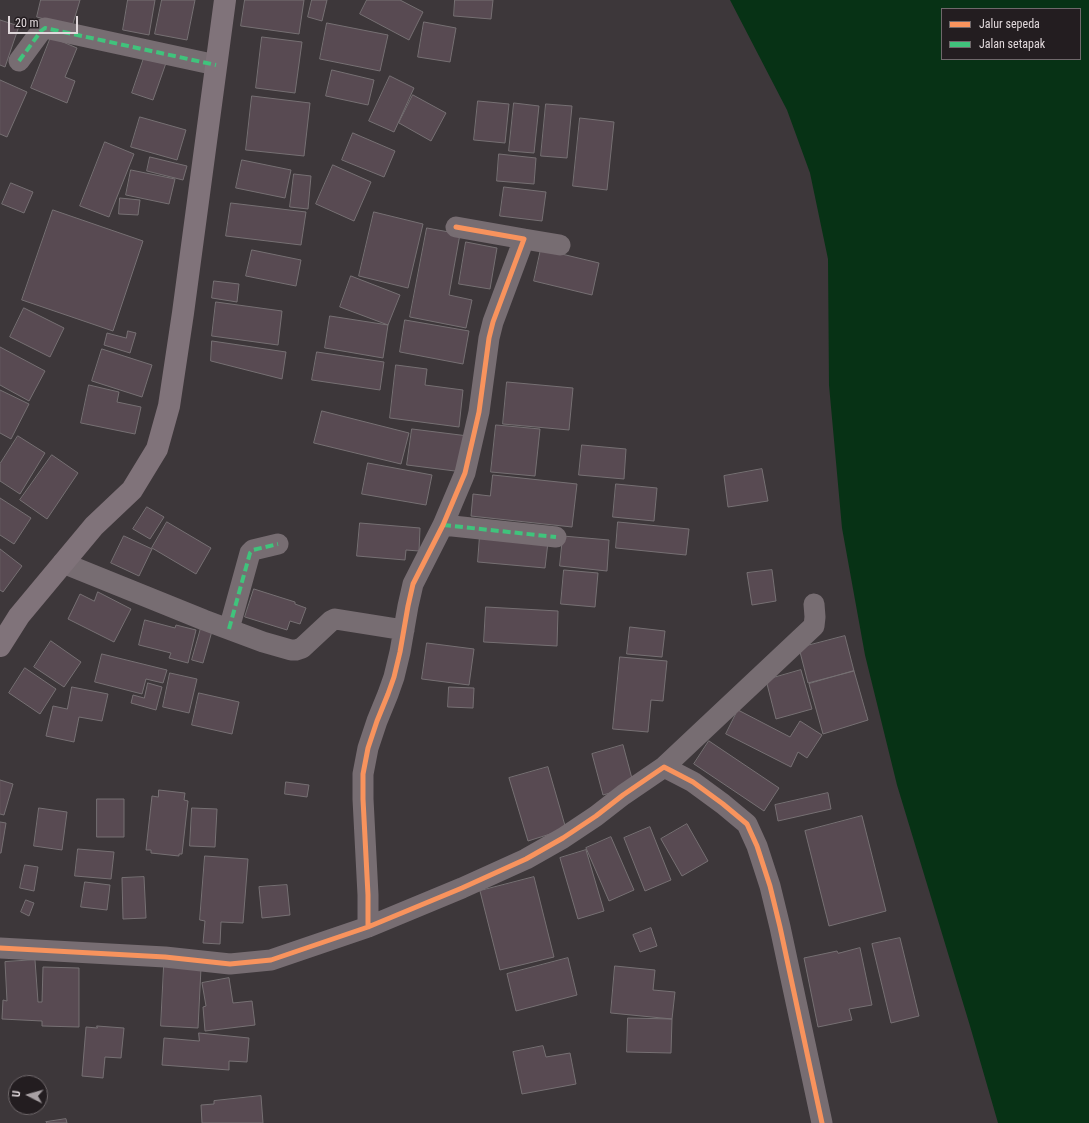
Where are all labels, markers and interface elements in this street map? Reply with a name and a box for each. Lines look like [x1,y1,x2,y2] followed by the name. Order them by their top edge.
[10,8,80,34] scale bar
[941,8,1081,60] legend
[15,16,39,30] text: 20 m
[979,17,1040,31] text: Jalur sepeda
[979,37,1045,51] text: Jalan setapak
[8,1075,48,1115] north arrow
[10,1090,23,1098] text: U

